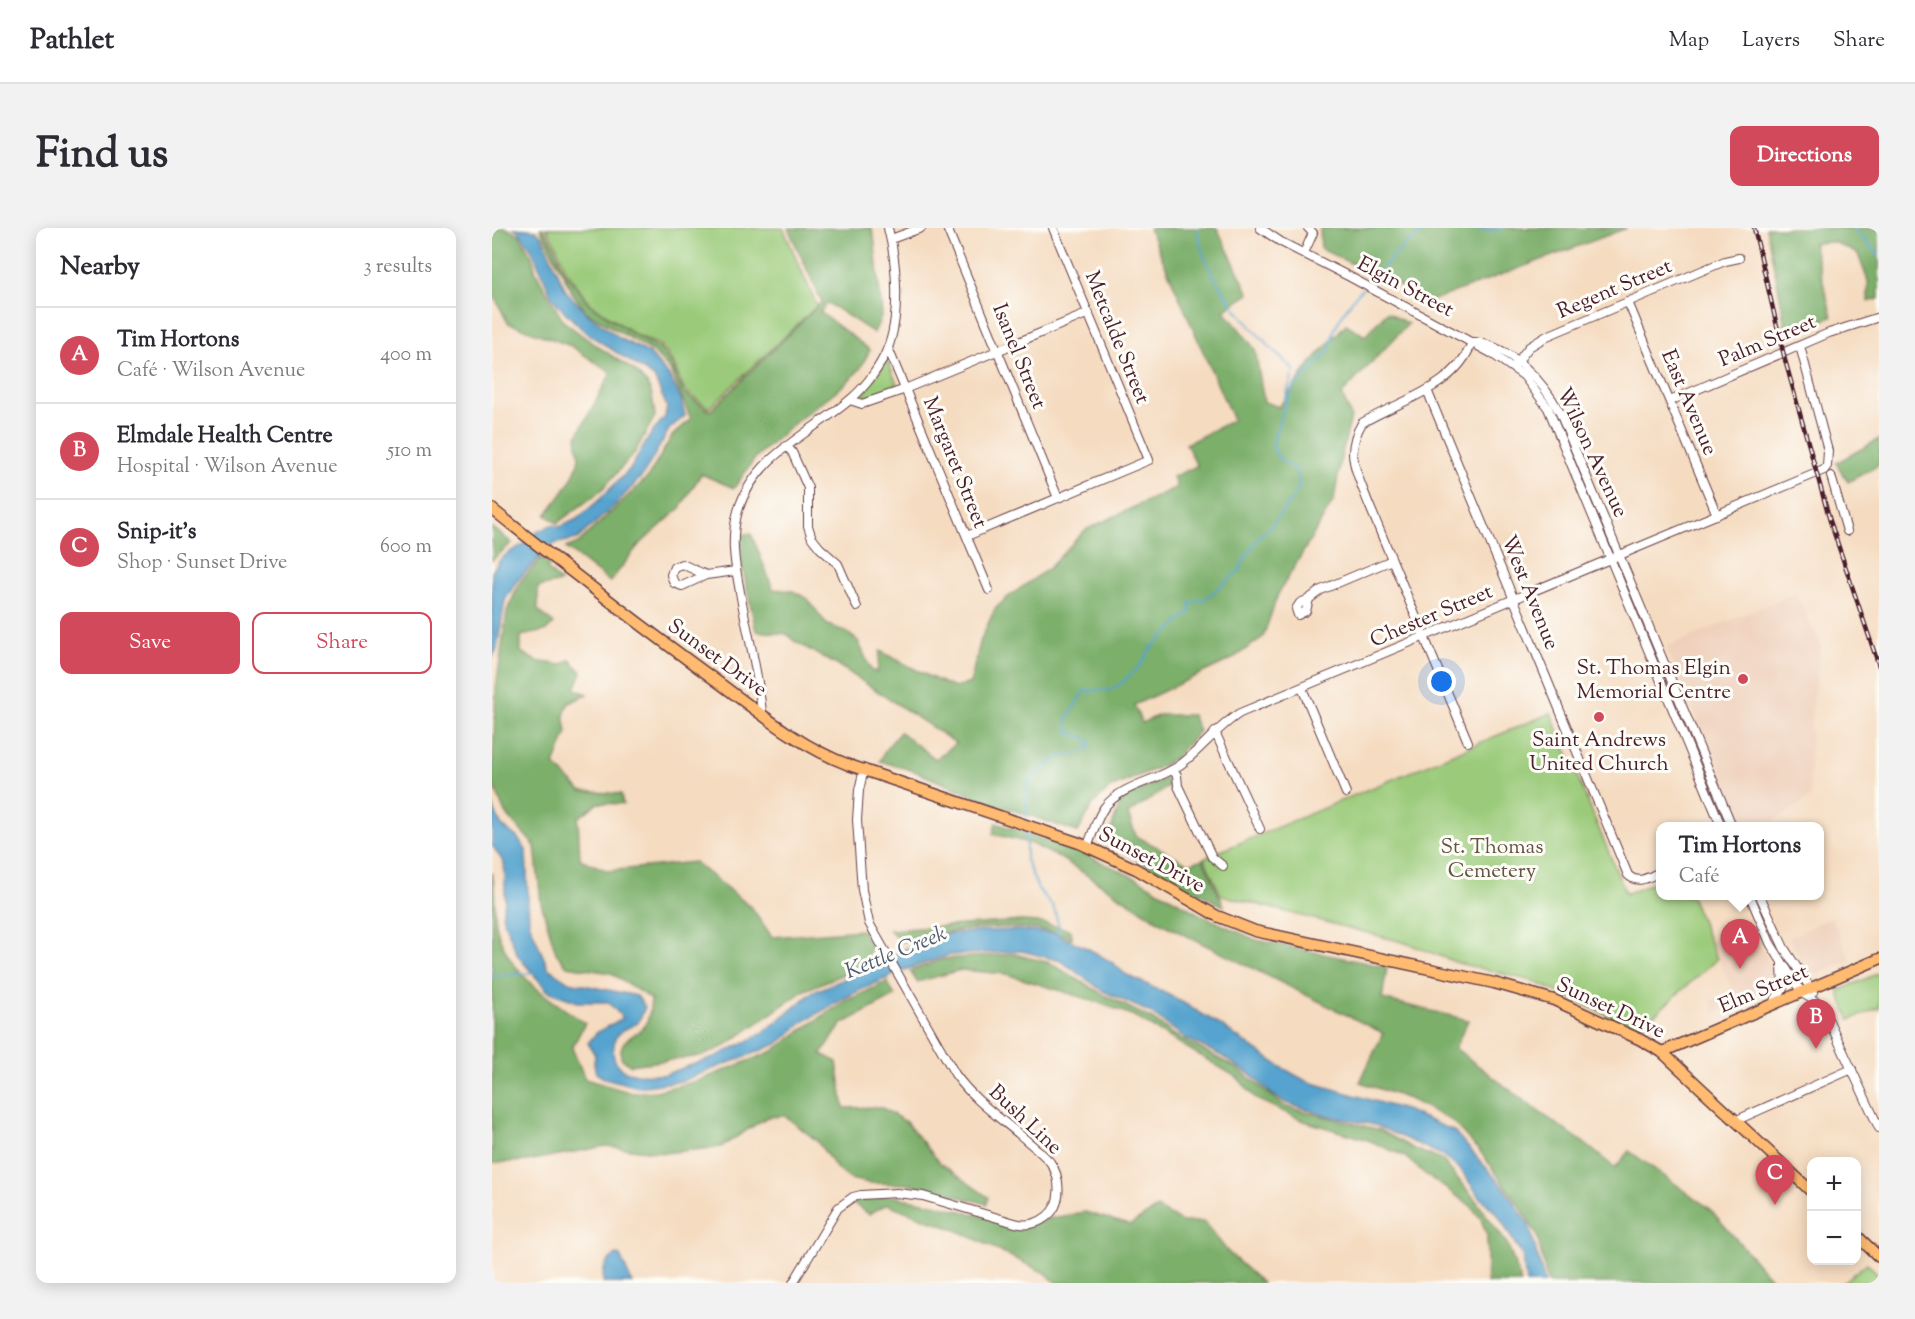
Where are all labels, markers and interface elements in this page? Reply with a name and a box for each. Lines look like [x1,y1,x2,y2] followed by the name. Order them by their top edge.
[30,21,114,61] text: Pathlet
[1669,26,1709,56] text: Map
[1742,26,1800,56] text: Layers
[1833,26,1885,56] text: Share
[36,126,168,186] text: Find us
[1730,126,1879,186] button: Directions
[60,249,140,286] text: Nearby
[1351,250,1459,326] street label: Elgin Street
[1553,252,1677,328] street label: Regent Street
[363,253,432,282] text: 3 results
[1076,267,1156,409] street label: Metcalde Street
[983,300,1053,414] street label: Isanel Street
[1714,308,1821,376] street label: Palm Street
[117,325,239,357] text: Tim Hortons
[71,341,88,370] text: A
[380,341,432,370] text: 400 m
[1652,345,1724,460] street label: East Avenue
[117,357,305,386] text: Café · Wilson Avenue
[1548,383,1635,523] street label: Wilson Avenue
[914,392,994,533] street label: Margaret Street
[117,421,333,453] text: Elmdale Health Centre
[73,437,86,466] text: B
[387,437,432,466] text: 510 m
[117,453,338,482] text: Hospital · Wilson Avenue
[117,517,196,549] text: Snip-it's
[1493,531,1566,655] street label: West Avenue
[71,533,88,562] text: C
[380,533,432,562] text: 600 m
[117,549,287,578] text: Shop · Sunset Drive
[1366,578,1498,656] street label: Chester Street
[60,612,240,674] button: Save
[252,612,432,674] button: Share
[661,612,773,705] street label: Sunset Drive
[1576,654,1731,708] place label: St. Thomas Elgin Memorial Centre
[1427,667,1456,696] your location
[1736,672,1750,686] marker: St. Thomas Elgin Memorial Centre
[1592,710,1606,724] marker: Saint Andrews United Church
[1529,726,1669,780] place label: Saint Andrews United Church
[1092,820,1210,902] street label: Sunset Drive
[1656,822,1824,900] popup
[1679,831,1801,863] text: Tim Hortons
[1440,833,1544,887] park label: St. Thomas Cemetery
[1679,863,1720,892] text: Café
[840,919,952,989] water label: Kettle Creek
[1720,920,1760,969] pin: A
[1714,958,1813,1022] street label: Elm Street
[1551,970,1670,1047] street label: Sunset Drive
[1796,1000,1836,1049] pin: B
[981,1078,1068,1162] street label: Bush Line
[1756,1156,1794,1205] pin: C
[1807,1157,1861,1265] map controls
[1807,1157,1861,1211] button: +
[1807,1211,1861,1265] button: −

